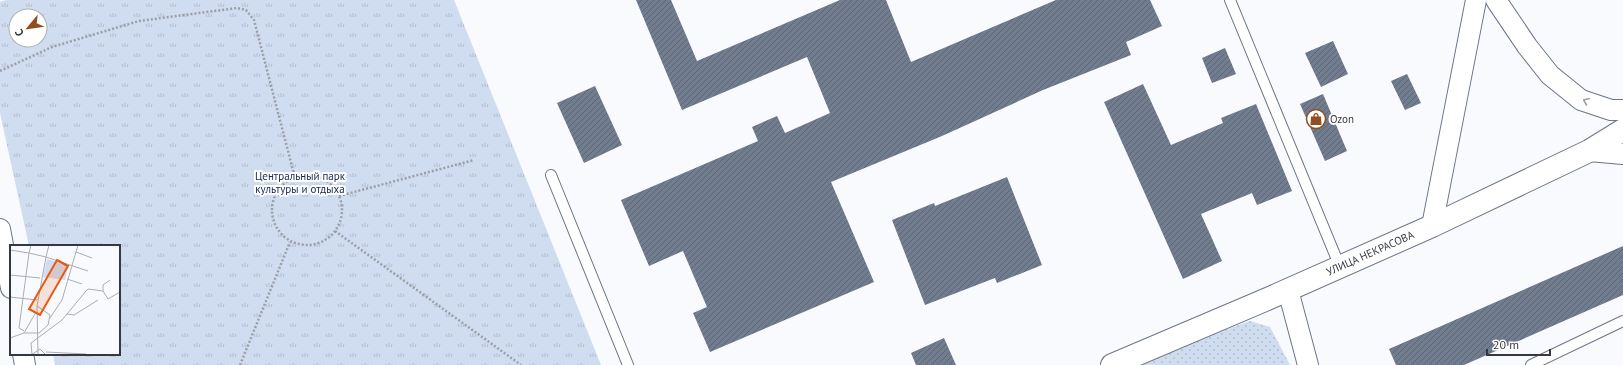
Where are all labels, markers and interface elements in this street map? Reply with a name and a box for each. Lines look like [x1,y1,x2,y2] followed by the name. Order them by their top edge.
[8,8,48,48] north arrow
[12,27,27,39] text: С
[1582,97,1589,105] one-way arrow
[1305,108,1327,130] shop icon: Ozon
[1330,112,1354,126] place label: Ozon
[255,169,346,196] park label: Центральный парк культуры и отдыха
[1324,227,1417,279] street label: УЛИЦА НЕКРАСОВА
[10,245,120,355] inset map
[1487,331,1550,357] scale bar
[1493,337,1519,352] text: 20 m

